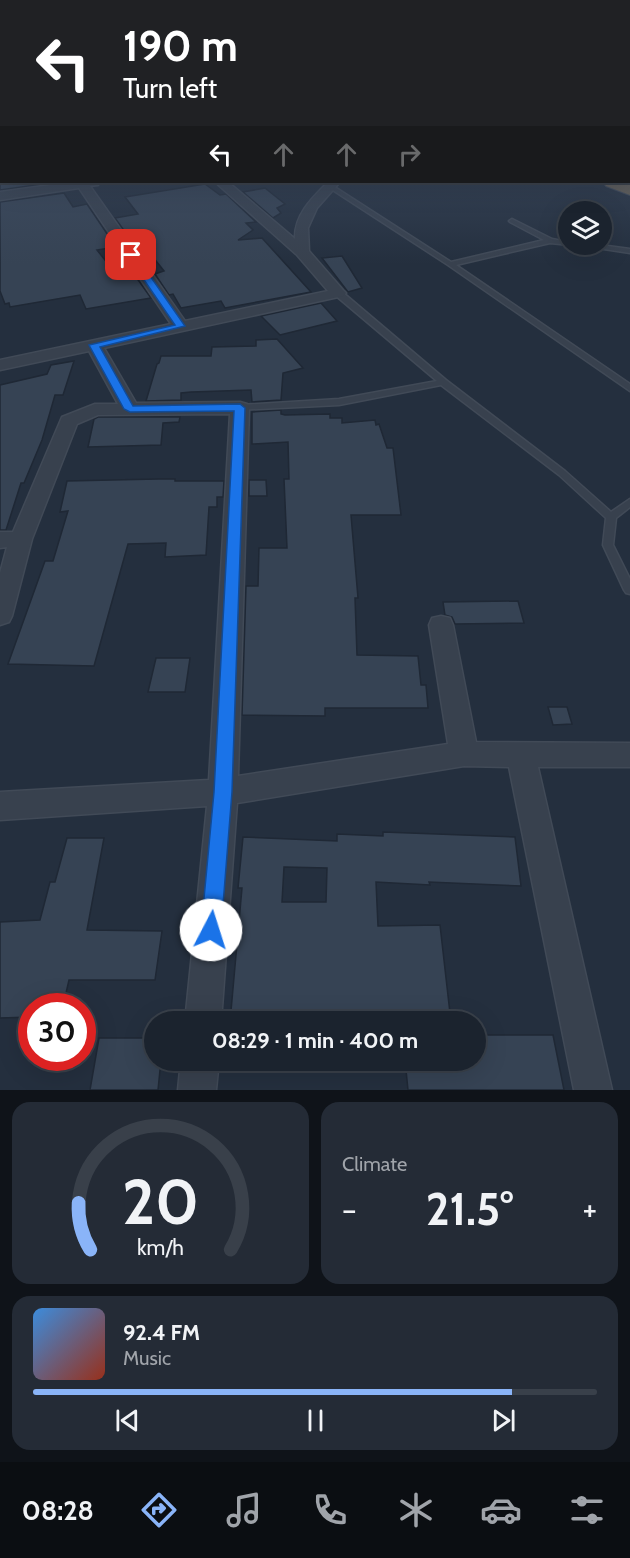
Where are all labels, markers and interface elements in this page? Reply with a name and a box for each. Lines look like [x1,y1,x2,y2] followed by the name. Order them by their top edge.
[123,20,238,72] text: 190 m
[24,24,102,102] icon: left
[123,72,217,105] text: Turn left
[204,138,237,171] icon: left
[267,138,300,171] icon: ahead
[330,138,363,171] icon: ahead
[393,138,426,171] icon: right
[558,201,612,255] map controls
[558,201,612,255] button: layers
[105,229,156,280] pin
[114,238,147,271] icon: arrive
[179,898,243,962] position arrow
[18,993,96,1071] speed limit sign: 30
[212,1027,418,1054] text: 08:29 · 1 min · 400 m
[342,1152,407,1176] text: Climate
[122,1164,199,1240] text: 20
[426,1182,513,1236] text: 21.5°
[342,1189,357,1229] text: −
[582,1189,597,1229] text: +
[137,1234,184,1260] text: km/h
[123,1319,200,1346] text: 92.4 FM
[123,1346,171,1370] text: Music
[111,1404,144,1437] icon: previous
[299,1404,332,1437] icon: pause
[487,1404,520,1437] icon: next
[138,1489,180,1531] icon: directions
[223,1489,265,1531] icon: music
[309,1489,351,1531] icon: phone
[395,1489,437,1531] icon: climate
[480,1489,522,1531] icon: car
[566,1489,608,1531] icon: filters
[22,1494,94,1527] text: 08:28

